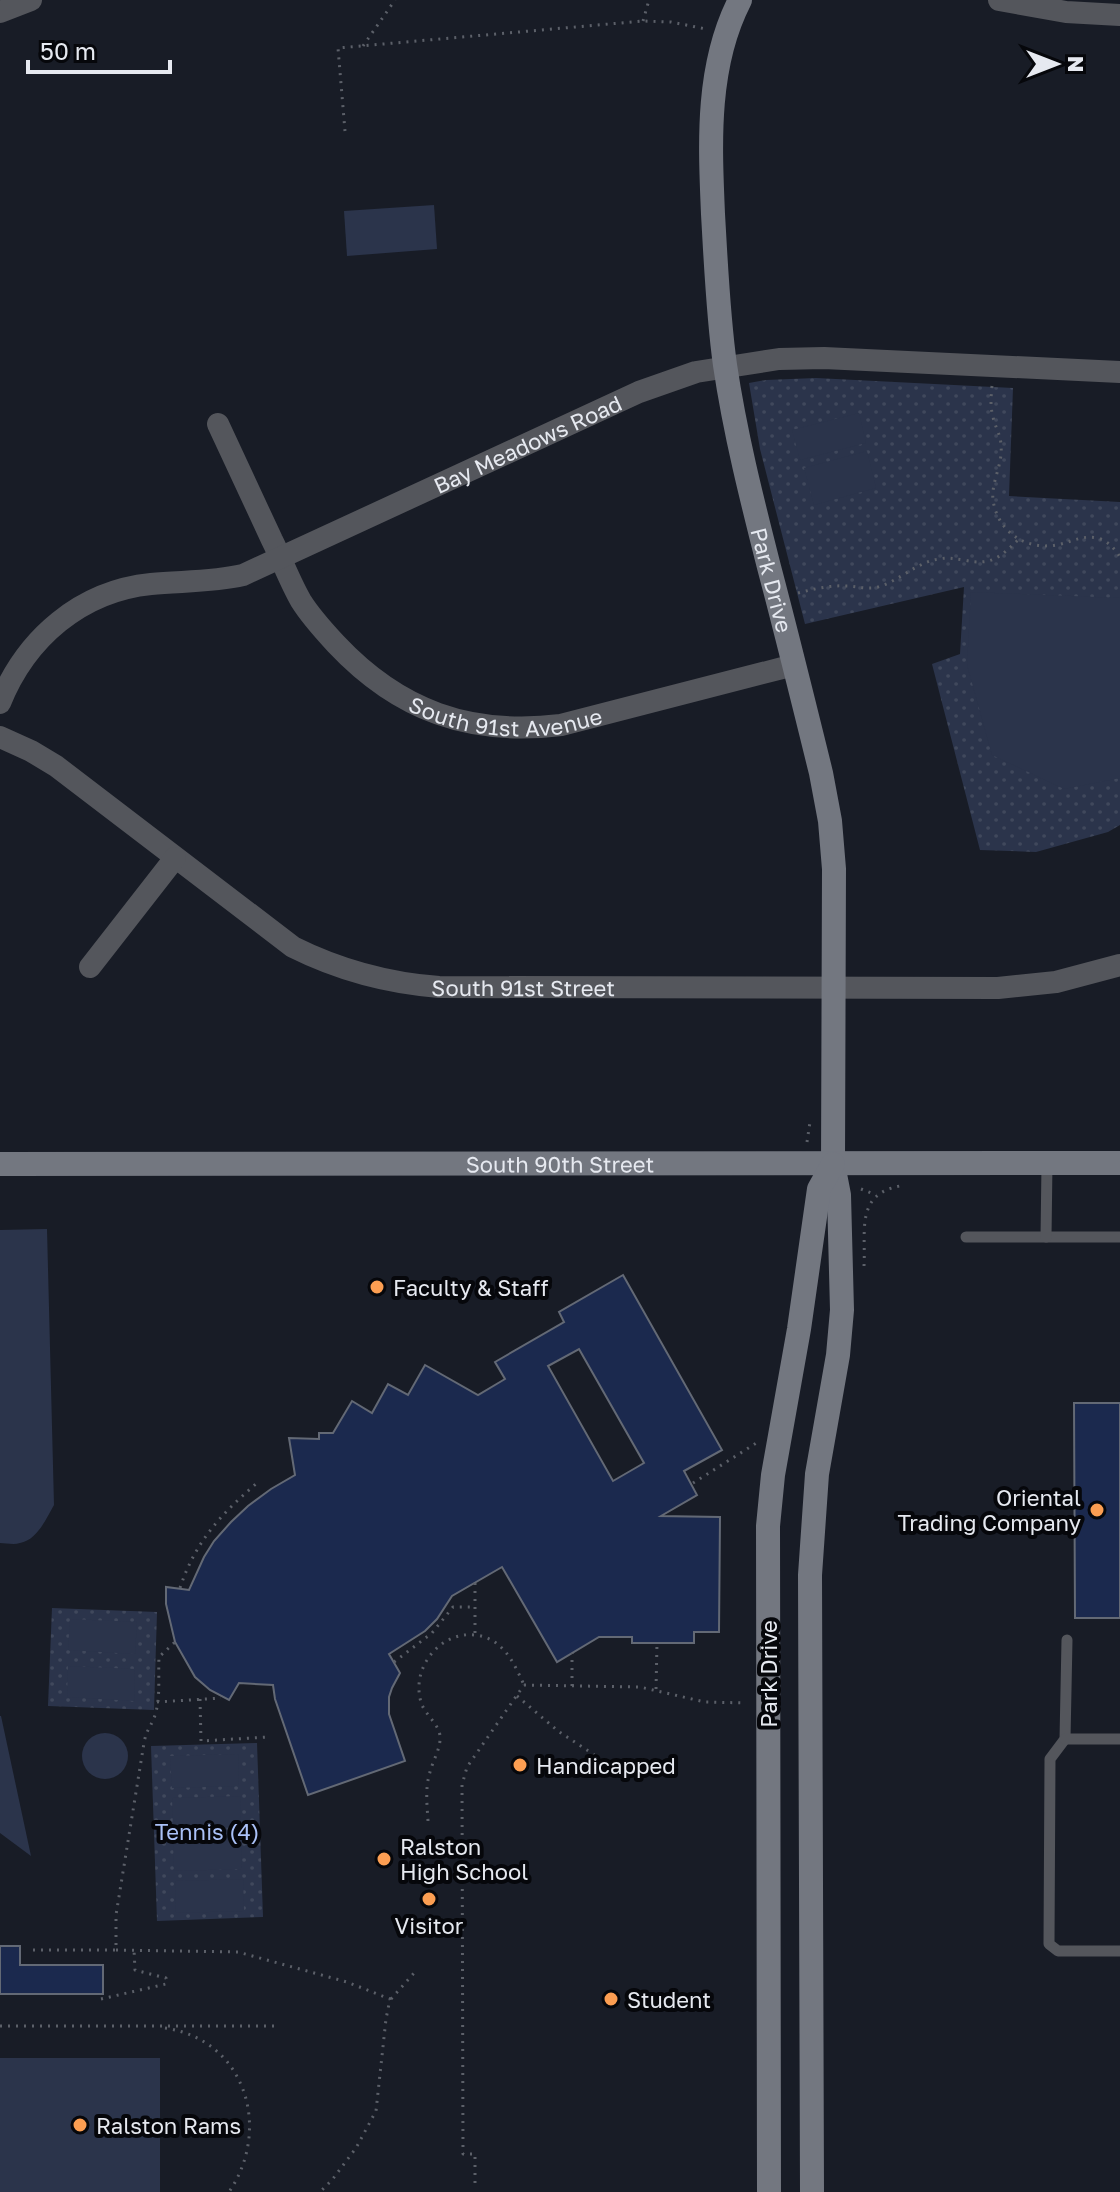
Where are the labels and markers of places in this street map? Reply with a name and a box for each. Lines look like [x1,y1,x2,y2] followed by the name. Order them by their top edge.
[393,1274,548,1301] place label: Faculty & Staff
[368,1278,386,1296] marker: Faculty & Staff
[898,1484,1081,1536] place label: Oriental Trading Company
[1088,1501,1106,1519] marker: Oriental Trading Company
[536,1752,676,1779] place label: Handicapped
[511,1756,529,1774] marker: Handicapped
[400,1833,528,1885] place label: Ralston High School
[375,1850,393,1868] marker: Ralston High School
[420,1890,438,1908] marker: Visitor
[395,1912,464,1939] place label: Visitor
[627,1986,711,2013] place label: Student
[602,1990,620,2008] marker: Student
[96,2112,241,2139] place label: Ralston Rams
[71,2116,89,2134] marker: Ralston Rams

